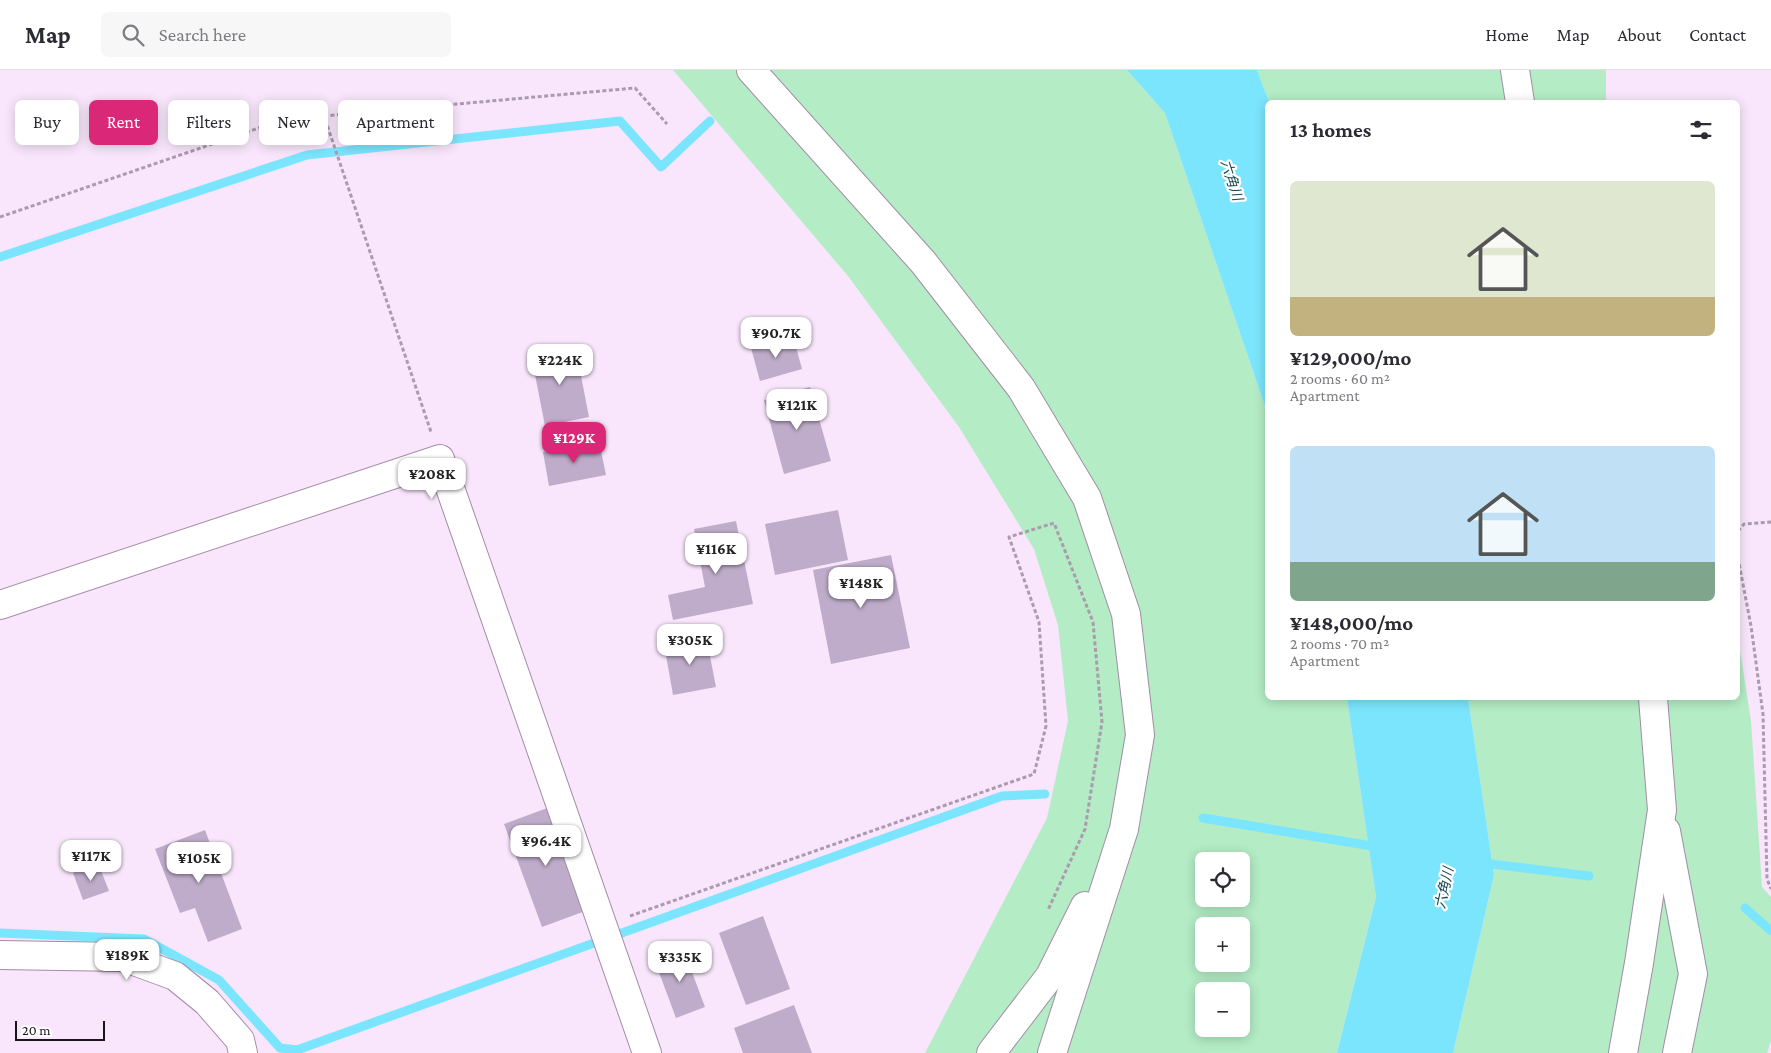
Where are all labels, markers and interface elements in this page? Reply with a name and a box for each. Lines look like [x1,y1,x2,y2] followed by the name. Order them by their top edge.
[101,12,451,57] search box
[25,21,71,48] text: Map
[119,21,147,49] icon: search
[159,24,246,45] text: Search here
[1486,25,1529,45] text: Home
[1557,25,1589,45] text: Map
[1617,25,1661,45] text: About
[1689,25,1746,45] text: Contact
[15,100,79,145] chip: Buy
[89,100,158,145] chip: Rent
[168,100,249,145] chip: Filters
[259,100,328,145] chip: New
[338,100,453,145] chip: Apartment
[1687,116,1715,144] icon: filters
[1290,118,1371,142] text: 13 homes
[1218,158,1247,204] water label: 六角川
[1458,214,1548,304] icon: home
[735,316,817,359] pin: ¥90.7K
[752,324,800,341] text: ¥90.7K
[525,344,595,386] pin: ¥224K
[1290,346,1411,370] text: ¥129,000/mo
[538,351,582,368] text: ¥224K
[1290,370,1390,387] text: 2 rooms · 60 m²
[1290,387,1360,404] text: Apartment
[762,388,832,431] pin: ¥121K
[777,396,817,413] text: ¥121K
[539,422,609,464] pin: ¥129K
[553,429,595,446] text: ¥129K
[397,458,467,500] pin: ¥208K
[409,465,455,482] text: ¥208K
[1458,479,1548,569] icon: home
[681,532,751,575] pin: ¥116K
[696,540,736,557] text: ¥116K
[826,566,896,609] pin: ¥148K
[839,574,883,591] text: ¥148K
[1290,611,1413,635] text: ¥148,000/mo
[655,624,725,666] pin: ¥305K
[668,631,712,648] text: ¥305K
[1290,635,1389,652] text: 2 rooms · 70 m²
[1290,652,1360,669] text: Apartment
[505,824,587,867] pin: ¥96.4K
[521,832,571,849] text: ¥96.4K
[56,840,126,882] pin: ¥117K
[164,842,234,884] pin: ¥105K
[71,847,111,864] text: ¥117K
[178,849,220,866] text: ¥105K
[1195,852,1250,1037] map controls
[1195,852,1250,907] button: locate
[1432,864,1457,910] water label: 六角川
[1195,917,1250,972] button: +
[92,938,162,981] pin: ¥189K
[645,940,715,983] pin: ¥335K
[105,946,149,963] text: ¥189K
[659,948,701,965] text: ¥335K
[1195,982,1250,1037] button: −
[15,1018,105,1041] scale bar
[22,1022,50,1038] text: 20 m

